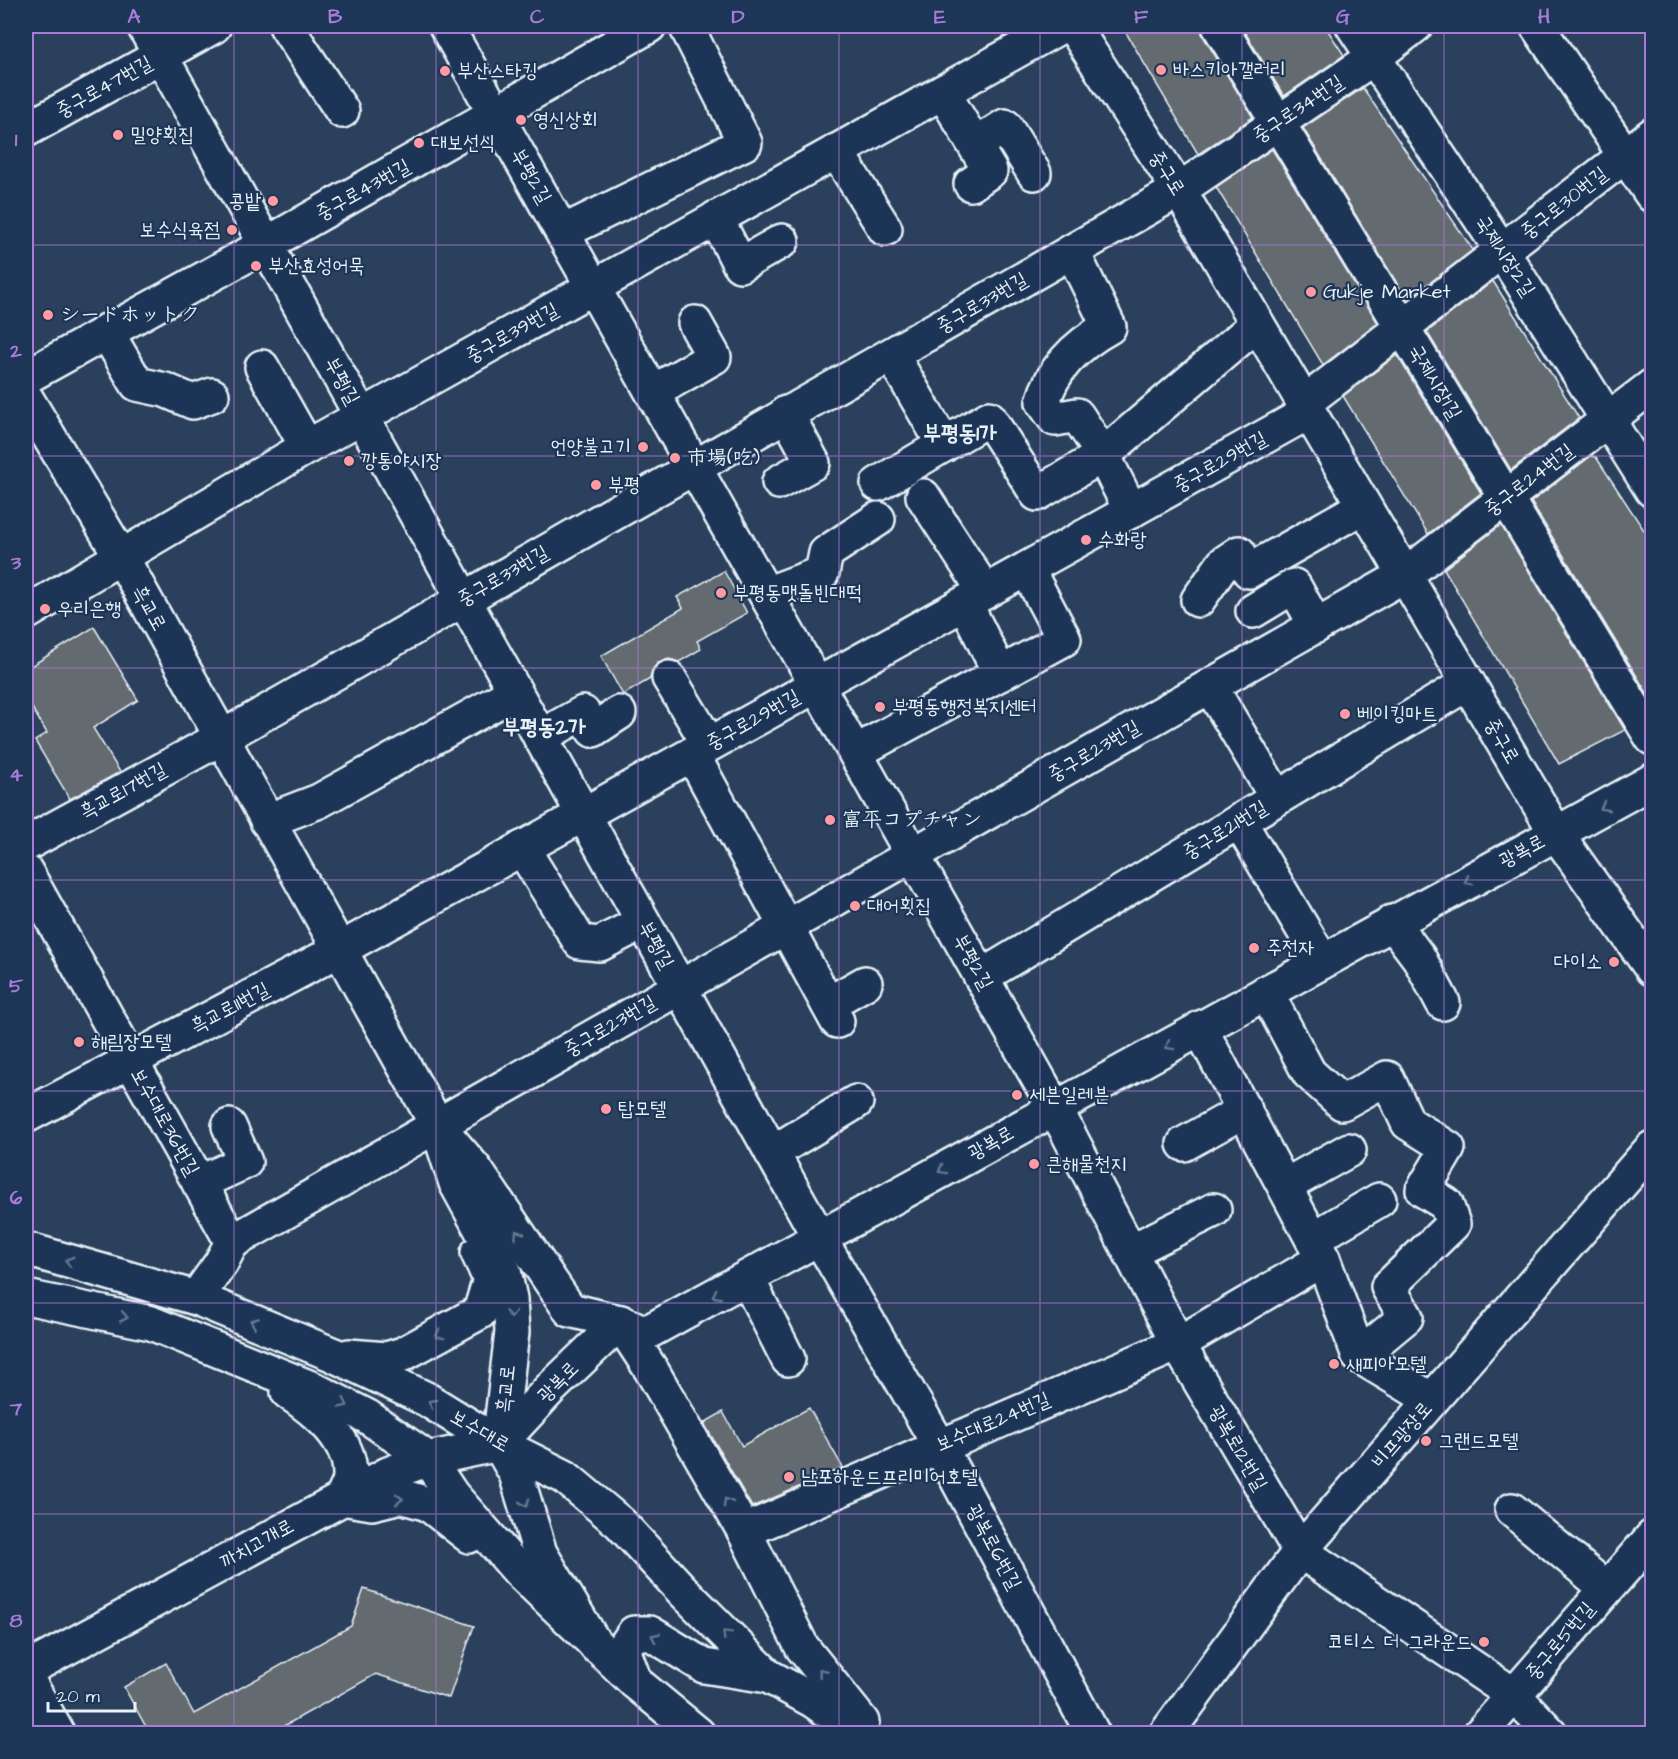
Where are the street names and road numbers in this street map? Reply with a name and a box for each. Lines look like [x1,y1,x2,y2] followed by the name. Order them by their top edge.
[51,49,157,125] street label: 중구로47번길
[1247,68,1349,150] street label: 중구로34번길
[504,143,558,209] street label: 부평2길
[1142,145,1192,201] street label: 중구로
[311,152,415,228] street label: 중구로43번길
[1515,160,1613,246] street label: 중구로30번길
[1468,210,1542,302] street label: 국제시장2길
[931,266,1033,340] street label: 중구로33번길
[461,296,563,370] street label: 중구로39번길
[1402,339,1468,425] street label: 국제시장1길
[317,352,367,410] street label: 부평1길
[1168,425,1272,499] street label: 중구로29번길
[1478,437,1580,523] street label: 중구로24번길
[452,539,554,613] street label: 중구로33번길
[125,580,173,636] street label: 흑교로
[701,683,805,757] street label: 중구로29번길
[1043,713,1145,789] street label: 중구로23번길
[1478,713,1526,769] street label: 중구로
[75,756,171,826] street label: 흑교로17번길
[1177,794,1273,866] street label: 중구로21번길
[1494,827,1550,875] street label: 광복로
[631,916,681,974] street label: 부평1길
[946,929,1000,995] street label: 부평2길
[186,976,274,1040] street label: 흑교로11번길
[559,988,661,1064] street label: 중구로23번길
[124,1063,206,1181] street label: 보수대로36번길
[963,1119,1019,1167] street label: 광복로
[531,1355,585,1409] street label: 광복로
[490,1364,522,1414] street label: 흑교로
[932,1385,1054,1459] street label: 보수대로24번길
[1365,1395,1439,1475] street label: 비프광장로
[1202,1400,1274,1496] street label: 광복로12번길
[445,1403,515,1459] street label: 보수대로
[960,1499,1028,1595] street label: 광복로6번길
[215,1512,299,1576] street label: 까치고개로
[1519,1596,1601,1686] street label: 중구로5번길

